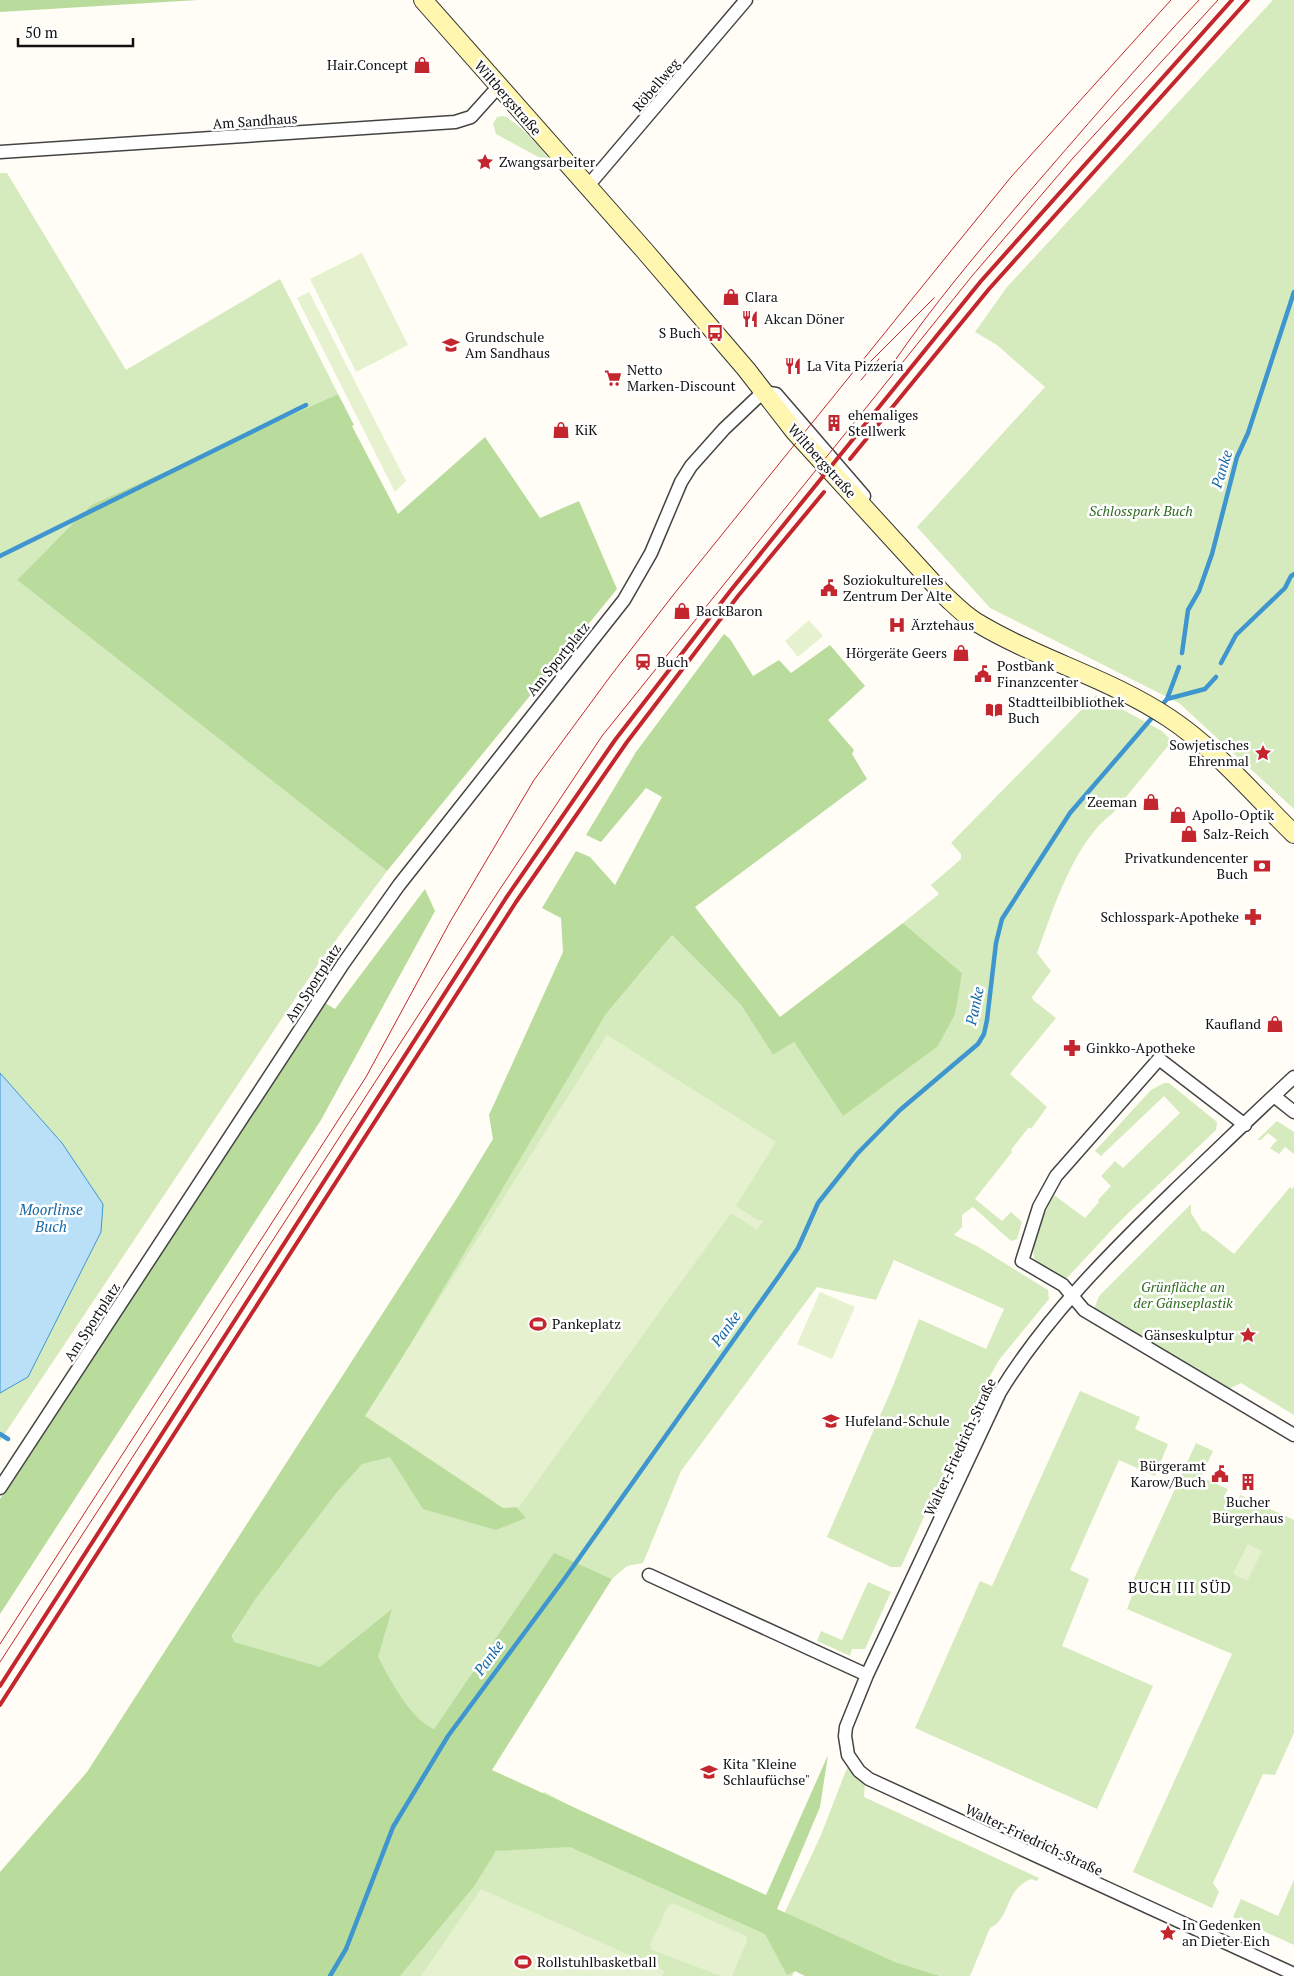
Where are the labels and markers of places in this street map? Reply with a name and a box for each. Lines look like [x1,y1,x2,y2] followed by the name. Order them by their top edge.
[327,55,409,74] place label: Hair.Concept
[412,55,432,75] shop icon: Hair.Concept
[475,152,495,172] place icon: Zwangsarbeiter
[499,152,596,171] place label: Zwangsarbeiter
[721,287,741,307] shop icon: Clara
[745,287,778,306] place label: Clara
[740,309,760,329] restaurant icon: Akcan Döner
[764,309,845,328] place label: Akcan Döner
[659,323,701,342] place label: S Buch
[705,323,725,343] bus stop icon: S Buch
[465,327,550,362] place label: Grundschule Am Sandhaus
[441,335,461,355] school or university icon: Grundschule Am Sandhaus
[783,356,803,376] restaurant icon: La Vita Pizzeria
[807,356,904,375] place label: La Vita Pizzeria
[627,360,737,395] place label: Netto Marken-Discount
[603,368,623,388] supermarket icon: Netto Marken-Discount
[848,405,918,440] place label: ehemaliges Stellwerk
[824,413,844,433] building icon: ehemaliges Stellwerk
[551,420,571,440] shop icon: KiK
[575,420,598,439] place label: KiK
[843,570,952,605] place label: Soziokulturelles Zentrum Der Alte
[819,578,839,598] public building icon: Soziokulturelles Zentrum Der Alte
[672,601,692,621] shop icon: BackBaron
[696,601,763,620] place label: BackBaron
[887,615,907,635] hospital icon: Ärztehaus
[911,615,974,634] place label: Ärztehaus
[846,643,947,662] place label: Hörgeräte Geers
[951,643,971,663] shop icon: Hörgeräte Geers
[633,652,653,672] station icon: Buch
[657,652,688,671] place label: Buch
[997,656,1079,691] place label: Postbank Finanzcenter
[973,664,993,684] public building icon: Postbank Finanzcenter
[1008,692,1125,727] place label: Stadtteilbibliothek Buch
[984,700,1004,720] library icon: Stadtteilbibliothek Buch
[1169,735,1249,770] place label: Sowjetisches Ehrenmal
[1253,743,1273,763] place icon: Sowjetisches Ehrenmal
[1087,792,1138,811] place label: Zeeman
[1141,792,1161,812] shop icon: Zeeman
[1168,805,1188,825] shop icon: Apollo-Optik
[1192,805,1275,824] place label: Apollo-Optik
[1179,824,1199,844] shop icon: Salz-Reich
[1203,824,1269,843] place label: Salz-Reich
[1125,848,1249,883] place label: Privatkundencenter Buch
[1252,856,1272,876] bank icon: Privatkundencenter Buch
[1100,907,1239,926] place label: Schlosspark-Apotheke
[1243,907,1263,927] pharmacy icon: Schlosspark-Apotheke
[1205,1014,1261,1033] place label: Kaufland
[1265,1014,1285,1034] shop icon: Kaufland
[1062,1038,1082,1058] pharmacy icon: Ginkko-Apotheke
[1086,1038,1195,1057] place label: Ginkko-Apotheke
[528,1314,548,1334] sports icon: Pankeplatz
[552,1314,621,1333] place label: Pankeplatz
[1144,1325,1235,1344] place label: Gänseskulptur
[1238,1325,1258,1345] place icon: Gänseskulptur
[821,1411,841,1431] school or university icon: Hufeland-Schule
[845,1411,950,1430] place label: Hufeland-Schule
[1131,1456,1207,1491] place label: Bürgeramt Karow/Buch
[1210,1464,1230,1484] public building icon: Bürgeramt Karow/Buch
[1238,1472,1258,1492] building icon: Bucher Bürgerhaus
[1212,1492,1284,1527] place label: Bucher Bürgerhaus
[723,1754,810,1789] place label: Kita "Kleine Schlaufüchse"
[699,1762,719,1782] school or university icon: Kita "Kleine Schlaufüchse"
[1182,1915,1270,1950] place label: In Gedenken an Dieter Eich
[1158,1923,1178,1943] place icon: In Gedenken an Dieter Eich
[513,1952,533,1972] sports icon: Rollstuhlbasketball
[537,1952,657,1971] place label: Rollstuhlbasketball

